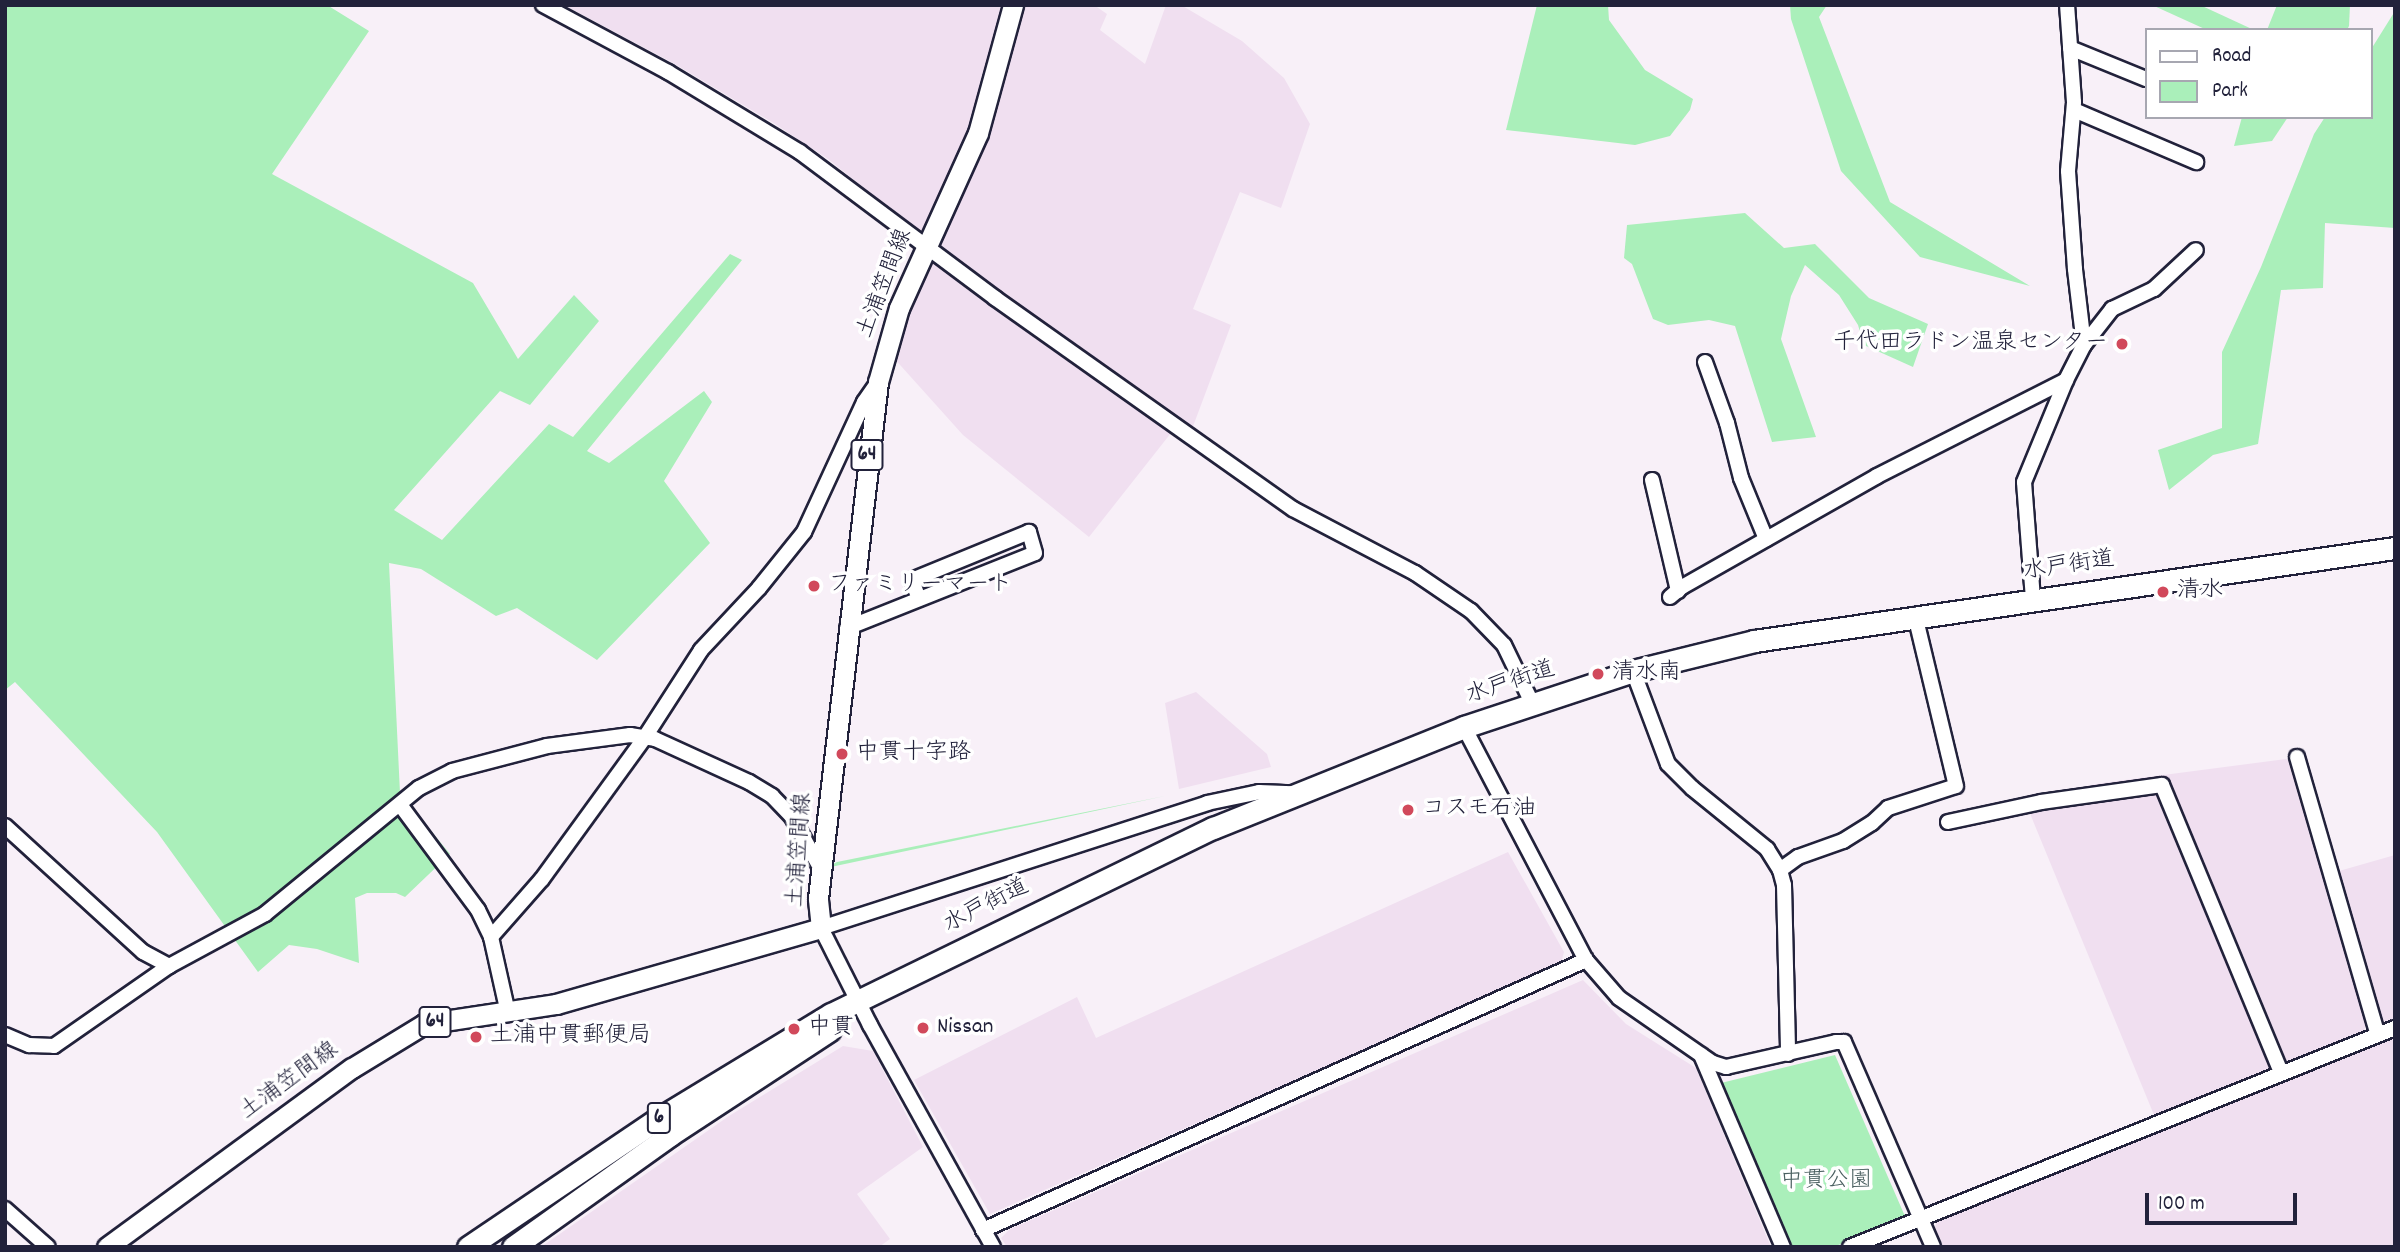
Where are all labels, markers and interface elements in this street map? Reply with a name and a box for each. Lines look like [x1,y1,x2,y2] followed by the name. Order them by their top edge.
[2144,28,2372,119] legend
[2212,42,2251,72] text: Road
[2212,77,2248,107] text: Park
[853,225,919,343] street label: 土浦笠間線
[1832,330,2108,358] place label: 千代田ラドン温泉センター
[2114,336,2130,352] marker: 千代田ラドン温泉センター
[850,438,884,472] road number: 64
[2022,547,2116,587] street label: 水戸街道
[828,572,1012,600] place label: ファミリーマート
[806,578,822,594] marker: ファミリーマート
[2177,578,2223,606] place label: 清水
[2155,584,2171,600] marker: 清水
[1463,657,1559,711] street label: 水戸街道
[1612,660,1681,688] place label: 清水南
[1590,666,1606,682] marker: 清水南
[856,740,971,768] place label: 中貫十字路
[834,746,850,762] marker: 中貫十字路
[783,792,819,908] street label: 土浦笠間線
[1422,796,1537,824] place label: コスモ石油
[1400,802,1416,818] marker: コスモ石油
[940,874,1034,940] street label: 水戸街道
[418,1004,452,1040] road number: 64
[937,1014,993,1042] place label: Nissan
[808,1015,854,1043] place label: 中貫
[915,1020,931,1036] marker: Nissan
[786,1021,802,1037] marker: 中貫
[490,1023,651,1051] place label: 土浦中貫郵便局
[468,1029,484,1045] marker: 土浦中貫郵便局
[235,1037,345,1127] street label: 土浦笠間線
[647,1100,671,1136] road number: 6
[1780,1168,1872,1196] park label: 中貫公園
[2148,1178,2300,1222] scale bar
[2158,1190,2205,1220] text: 100 m

